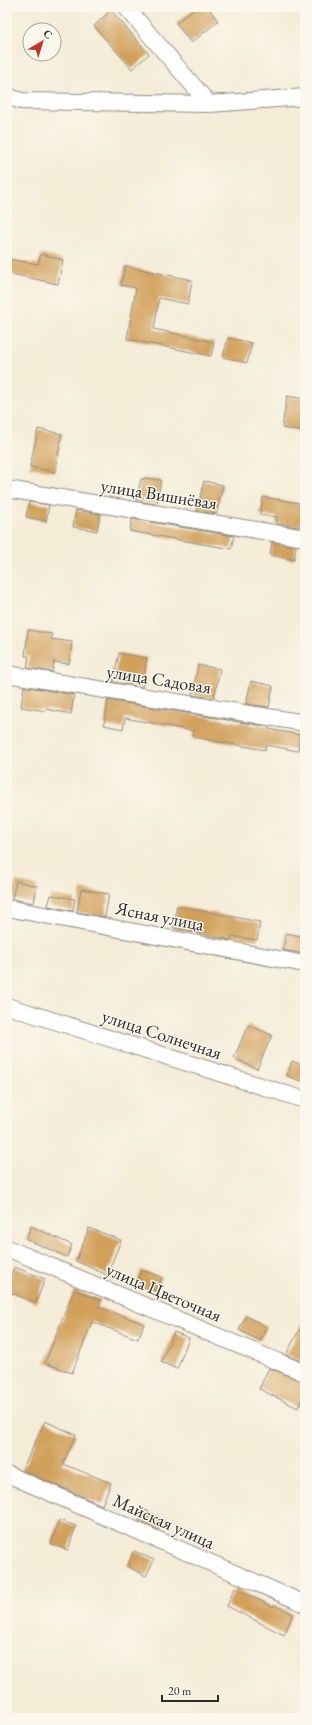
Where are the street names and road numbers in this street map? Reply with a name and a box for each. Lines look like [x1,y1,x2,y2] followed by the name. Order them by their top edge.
[99,473,219,515] street label: улица Вишнёвая
[105,659,213,699] street label: улица Садовая
[113,896,207,936] street label: Ясная улица
[99,1004,225,1064] street label: улица Солнечная
[103,1257,225,1327] street label: улица Цветочная
[110,1488,219,1554] street label: Майская улица

